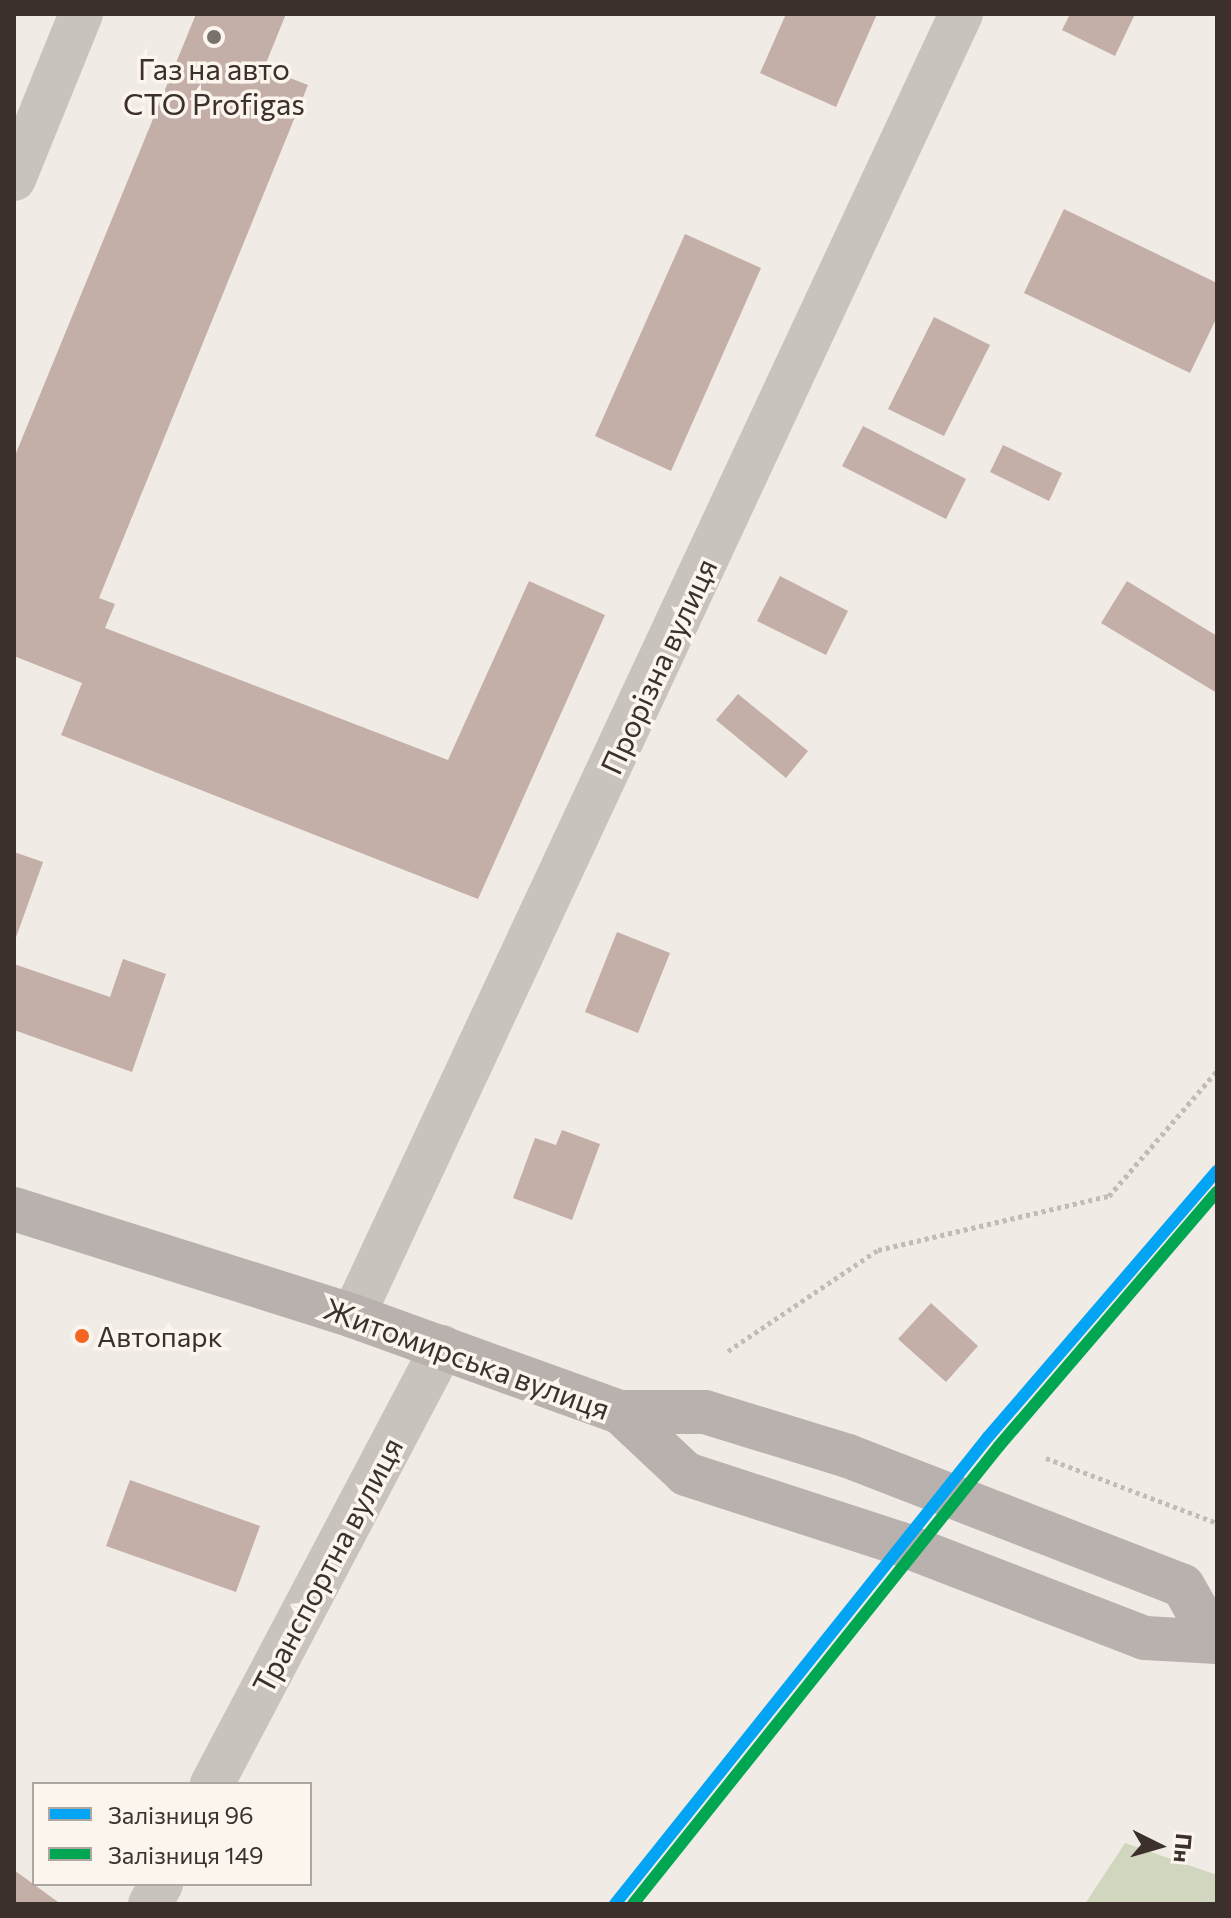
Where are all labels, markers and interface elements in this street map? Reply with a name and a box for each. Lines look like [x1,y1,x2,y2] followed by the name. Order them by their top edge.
[205,28,223,46] marker: Газ на авто СТО Profigas
[123,50,305,120] place label: Газ на авто СТО Profigas
[592,552,724,780] street label: Прорізна вулиця
[319,1289,615,1427] street label: Житомирська вулиця
[97,1319,223,1353] place label: Автопарк
[74,1328,90,1344] marker: Автопарк
[244,1431,410,1699] street label: Транспортна вулиця
[32,1782,312,1886] legend
[108,1800,254,1829] text: Залізниця 96
[1119,1806,1199,1886] north arrow
[1169,1832,1198,1864] text: Пн
[108,1840,264,1869] text: Залізниця 149

